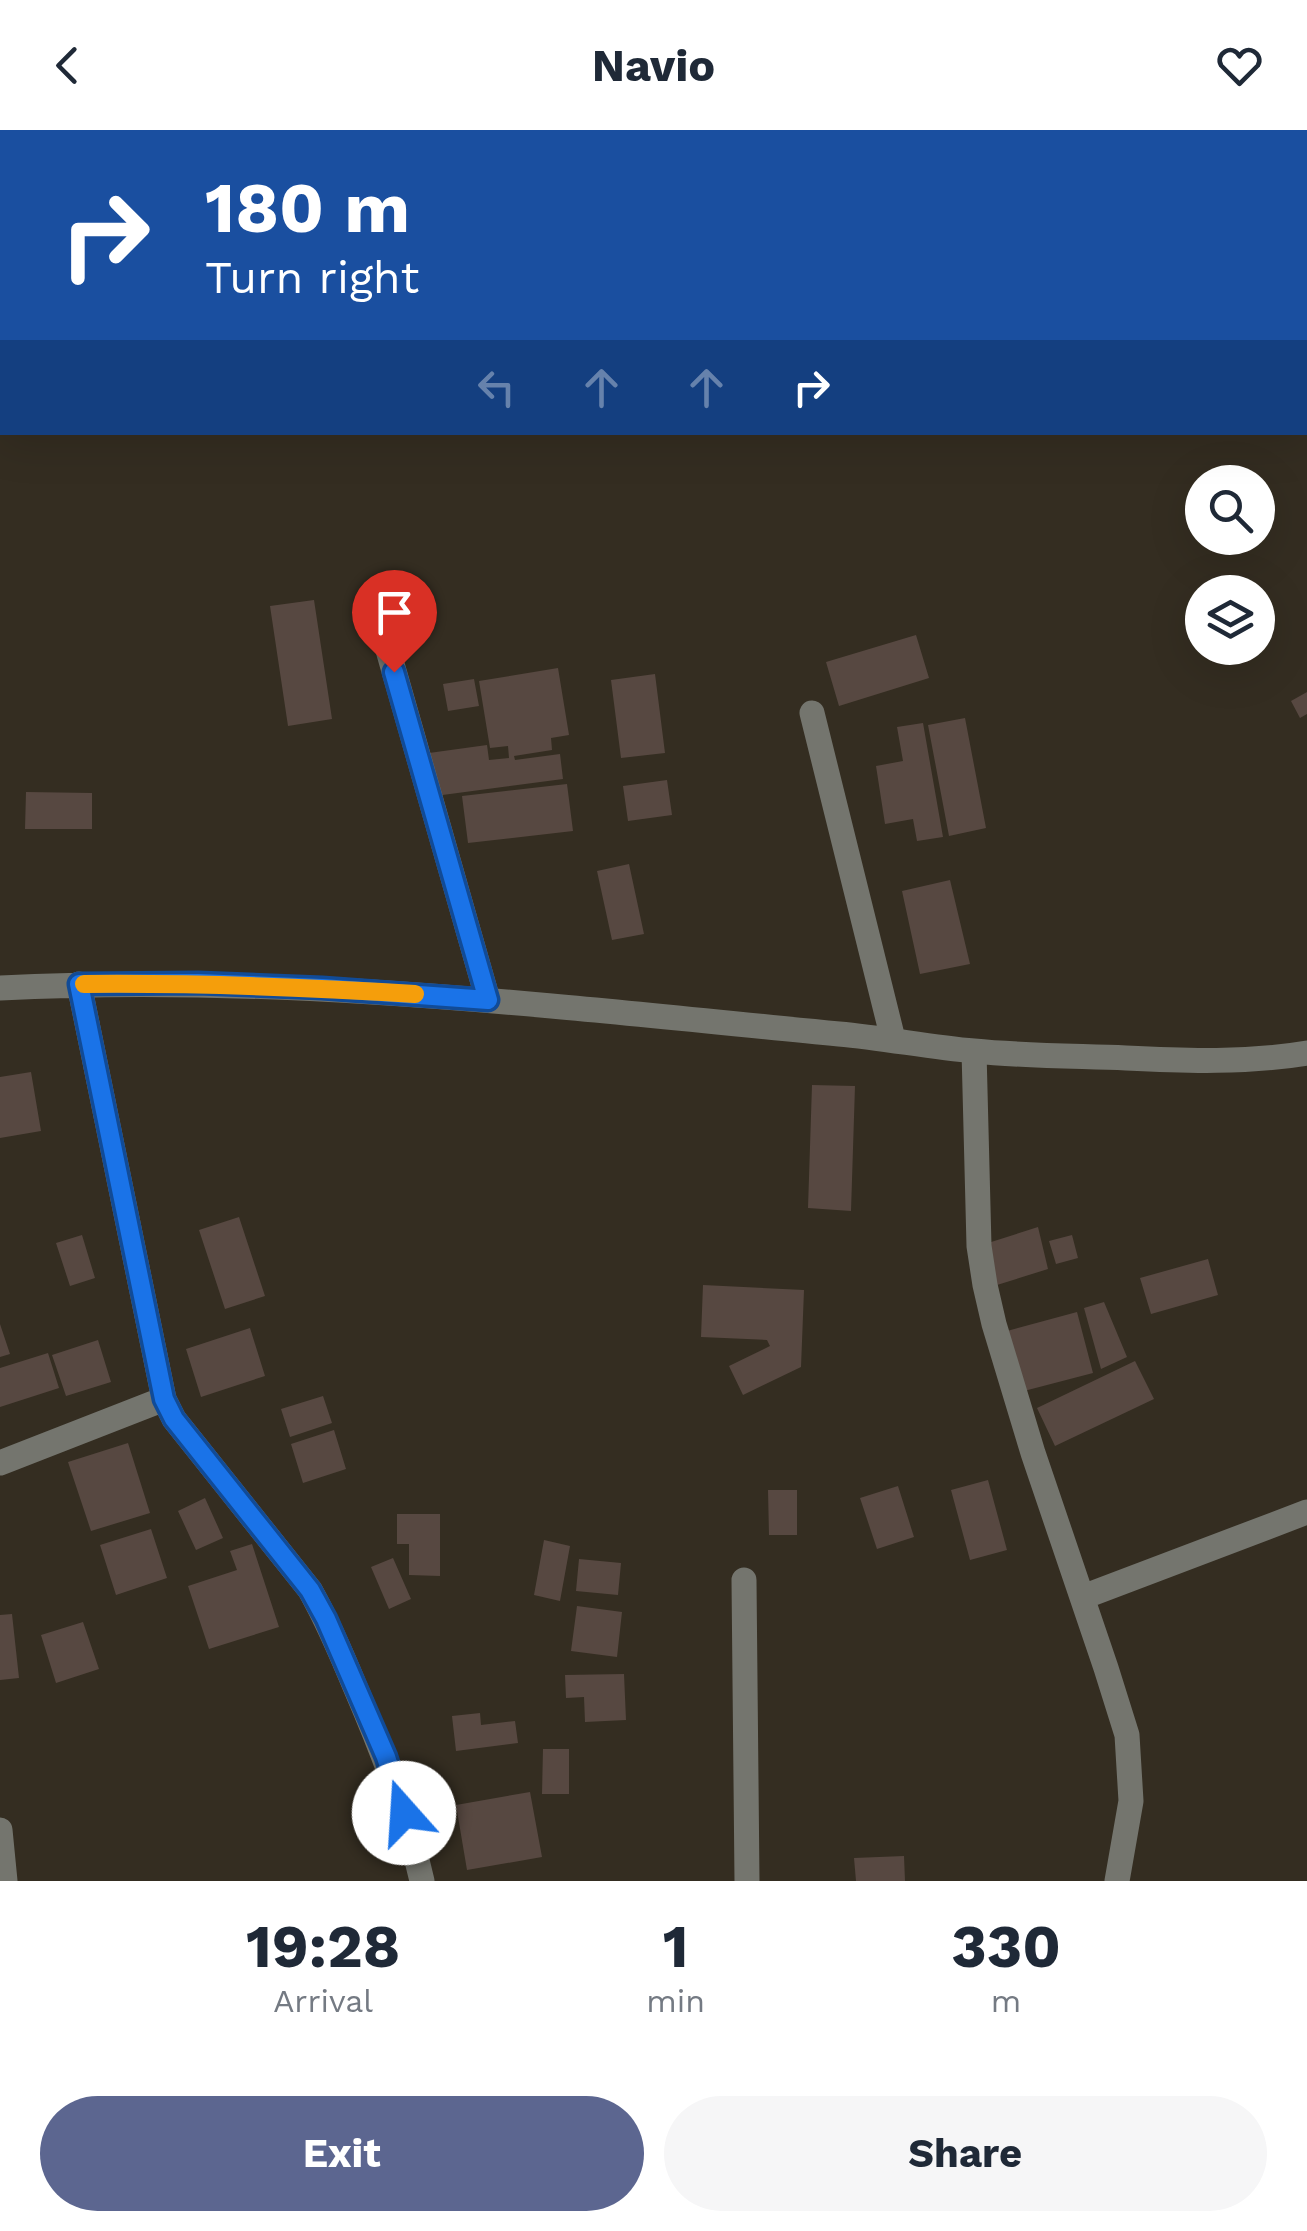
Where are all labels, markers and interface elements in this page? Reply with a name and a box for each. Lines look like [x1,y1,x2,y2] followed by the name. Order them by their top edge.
[40,38,95,93] icon: back
[1212,38,1267,93] icon: heart
[592,39,715,92] text: Navio
[205,167,410,249] text: 180 m
[40,170,170,300] icon: right
[205,251,419,304] text: Turn right
[469,360,524,415] icon: left
[574,360,629,415] icon: ahead
[679,360,734,415] icon: ahead
[784,360,839,415] icon: right
[1185,465,1275,665] map controls
[1185,465,1275,555] button: search
[352,570,437,673] pin
[1185,575,1275,665] button: layers
[367,585,422,640] icon: arrive
[352,1761,456,1865] position arrow
[246,1911,400,1982] text: 19:28
[663,1911,689,1982] text: 1
[951,1911,1061,1982] text: 330
[273,1982,373,2020] text: Arrival
[646,1982,705,2020] text: min
[991,1982,1021,2020] text: m
[40,2096,644,2211] button: Exit
[664,2096,1267,2211] button: Share

